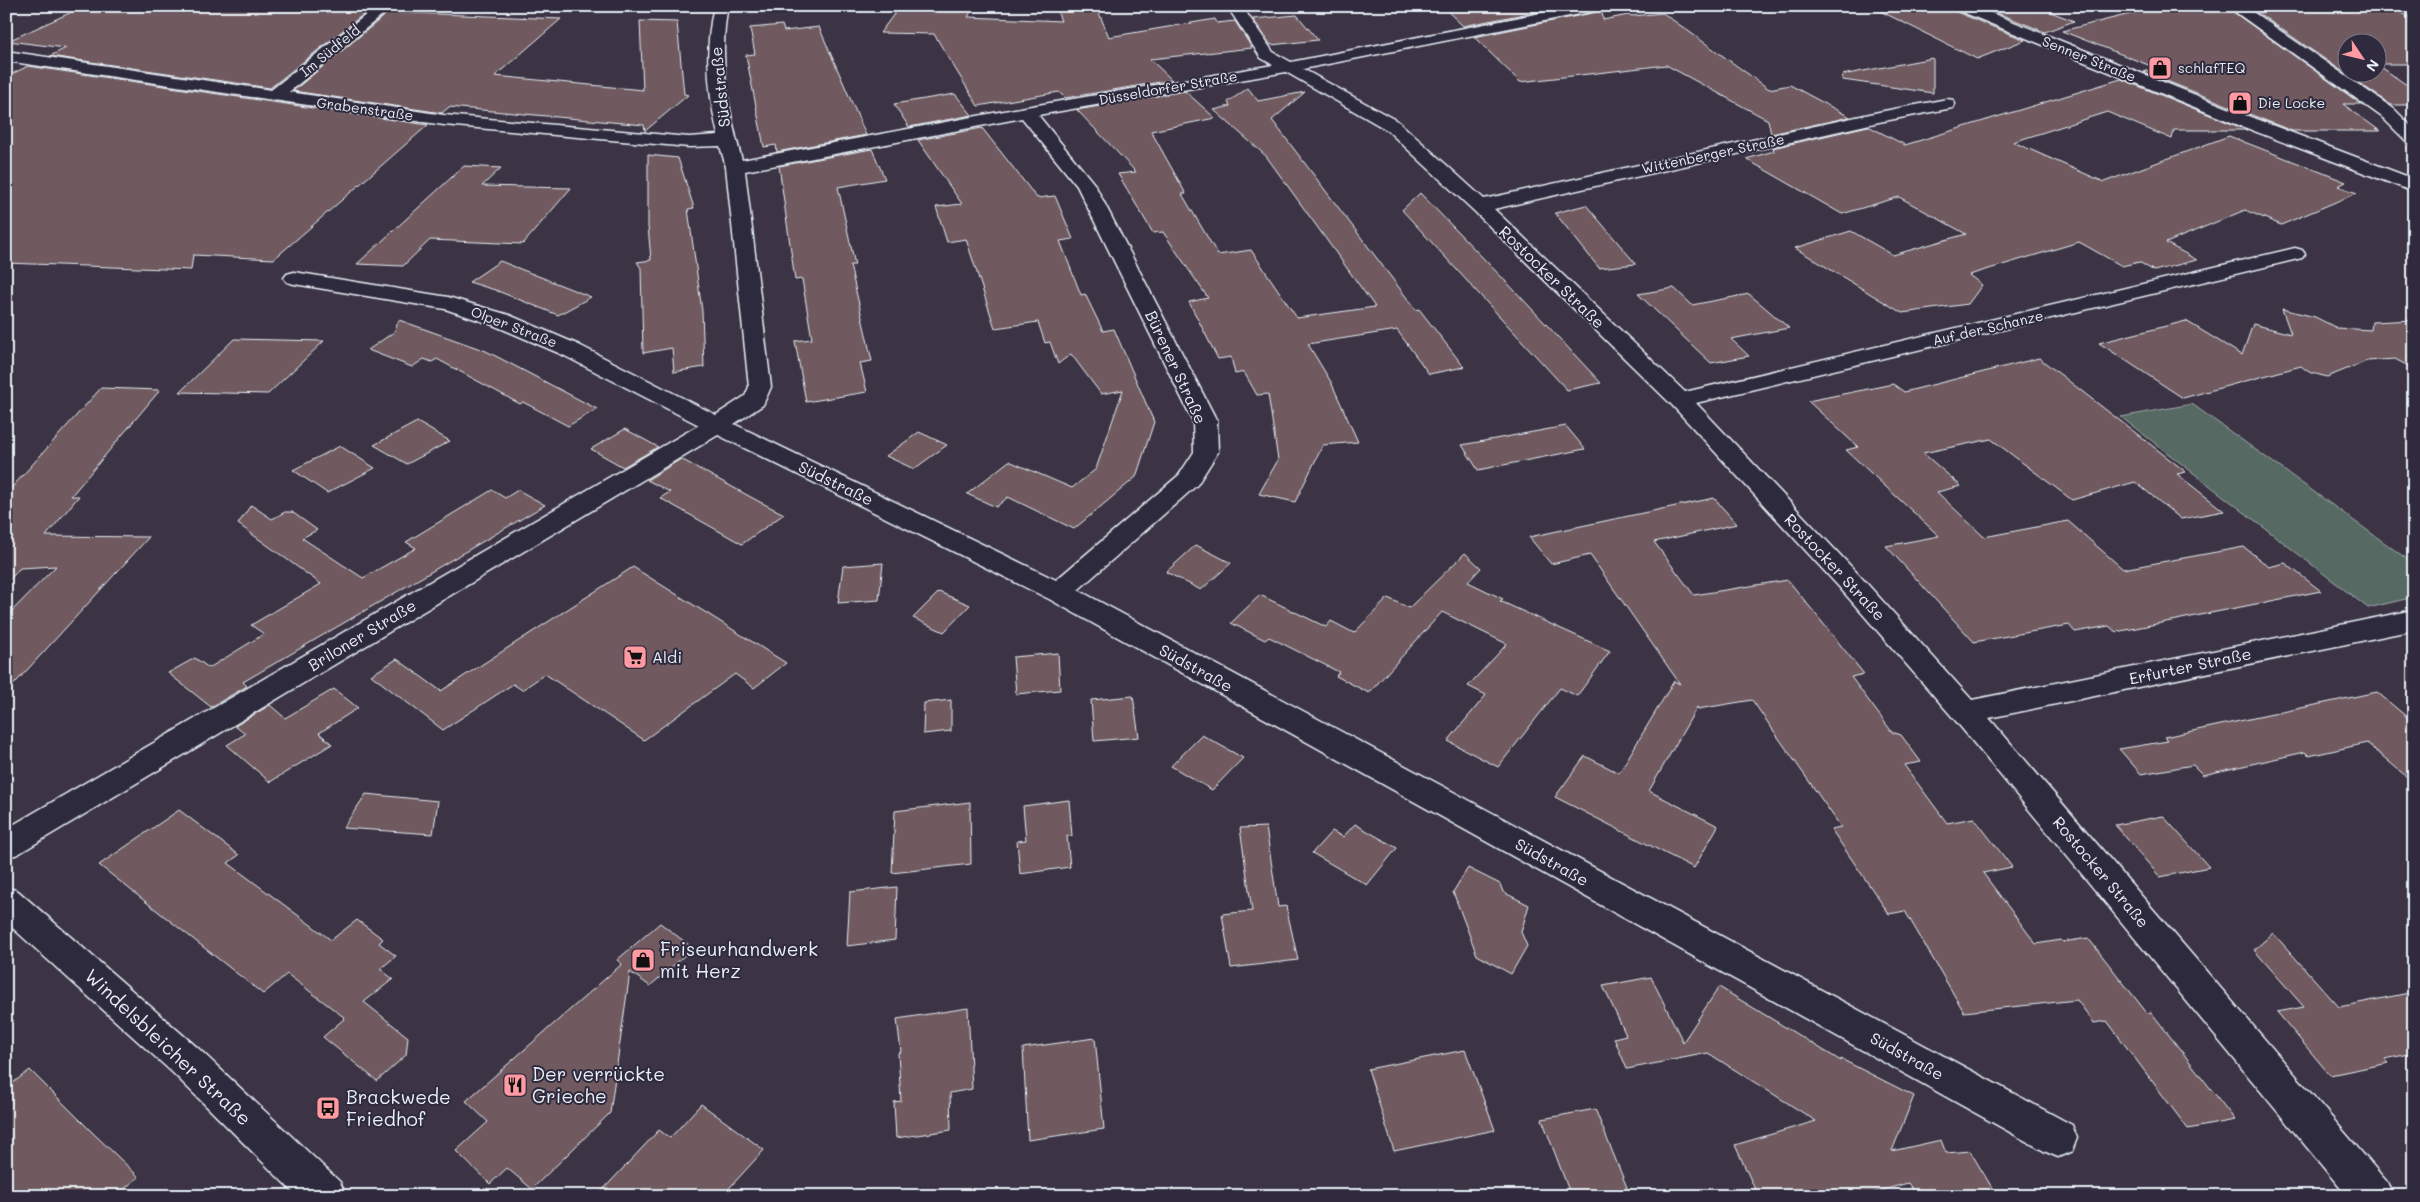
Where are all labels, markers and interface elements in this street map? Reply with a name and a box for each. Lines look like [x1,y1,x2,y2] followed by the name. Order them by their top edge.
[295,20,364,81] street label: Im Südfeld
[2039,31,2139,86] street label: Senner Straße
[2338,32,2388,82] north arrow
[705,46,734,128] street label: Südstraße
[2147,55,2173,81] shop icon: schlafTEQ
[2362,56,2384,76] text: N
[2178,58,2245,77] place label: schlafTEQ
[1097,66,1239,109] street label: Düsseldorfer Straße
[2227,90,2253,116] shop icon: Die Locke
[315,92,415,125] street label: Grabenstraße
[2258,93,2325,112] place label: Die Locke
[1640,129,1786,178] street label: Wittenberger Straße
[1495,221,1610,333] street label: Rostocker Straße
[468,301,560,352] street label: Olper Straße
[1931,306,2045,350] street label: Auf der Schanze
[1141,307,1212,427] street label: Bürener Straße
[795,455,877,510] street label: Südstraße
[1780,509,1890,625] street label: Rostocker Straße
[304,594,420,675] street label: Briloner Straße
[1156,639,1237,696] street label: Südstraße
[2127,642,2253,689] street label: Erfurter Straße
[622,644,648,670] supermarket icon: Aldi
[652,646,682,667] place label: Aldi
[2049,812,2154,932] street label: Rostocker Straße
[1512,833,1593,890] street label: Südstraße
[660,936,818,983] place label: Friseurhandwerk mit Herz
[630,947,656,973] shop icon: Friseurhandwerk mit Herz
[80,963,257,1130] street label: Windelsbleicher Straße
[1867,1027,1948,1084] street label: Südstraße
[532,1061,665,1108] place label: Der verrückte Grieche
[502,1072,528,1098] restaurant icon: Der verrückte Grieche
[346,1084,451,1131] place label: Brackwede Friedhof
[315,1095,341,1121] bus stop icon: Brackwede Friedhof

